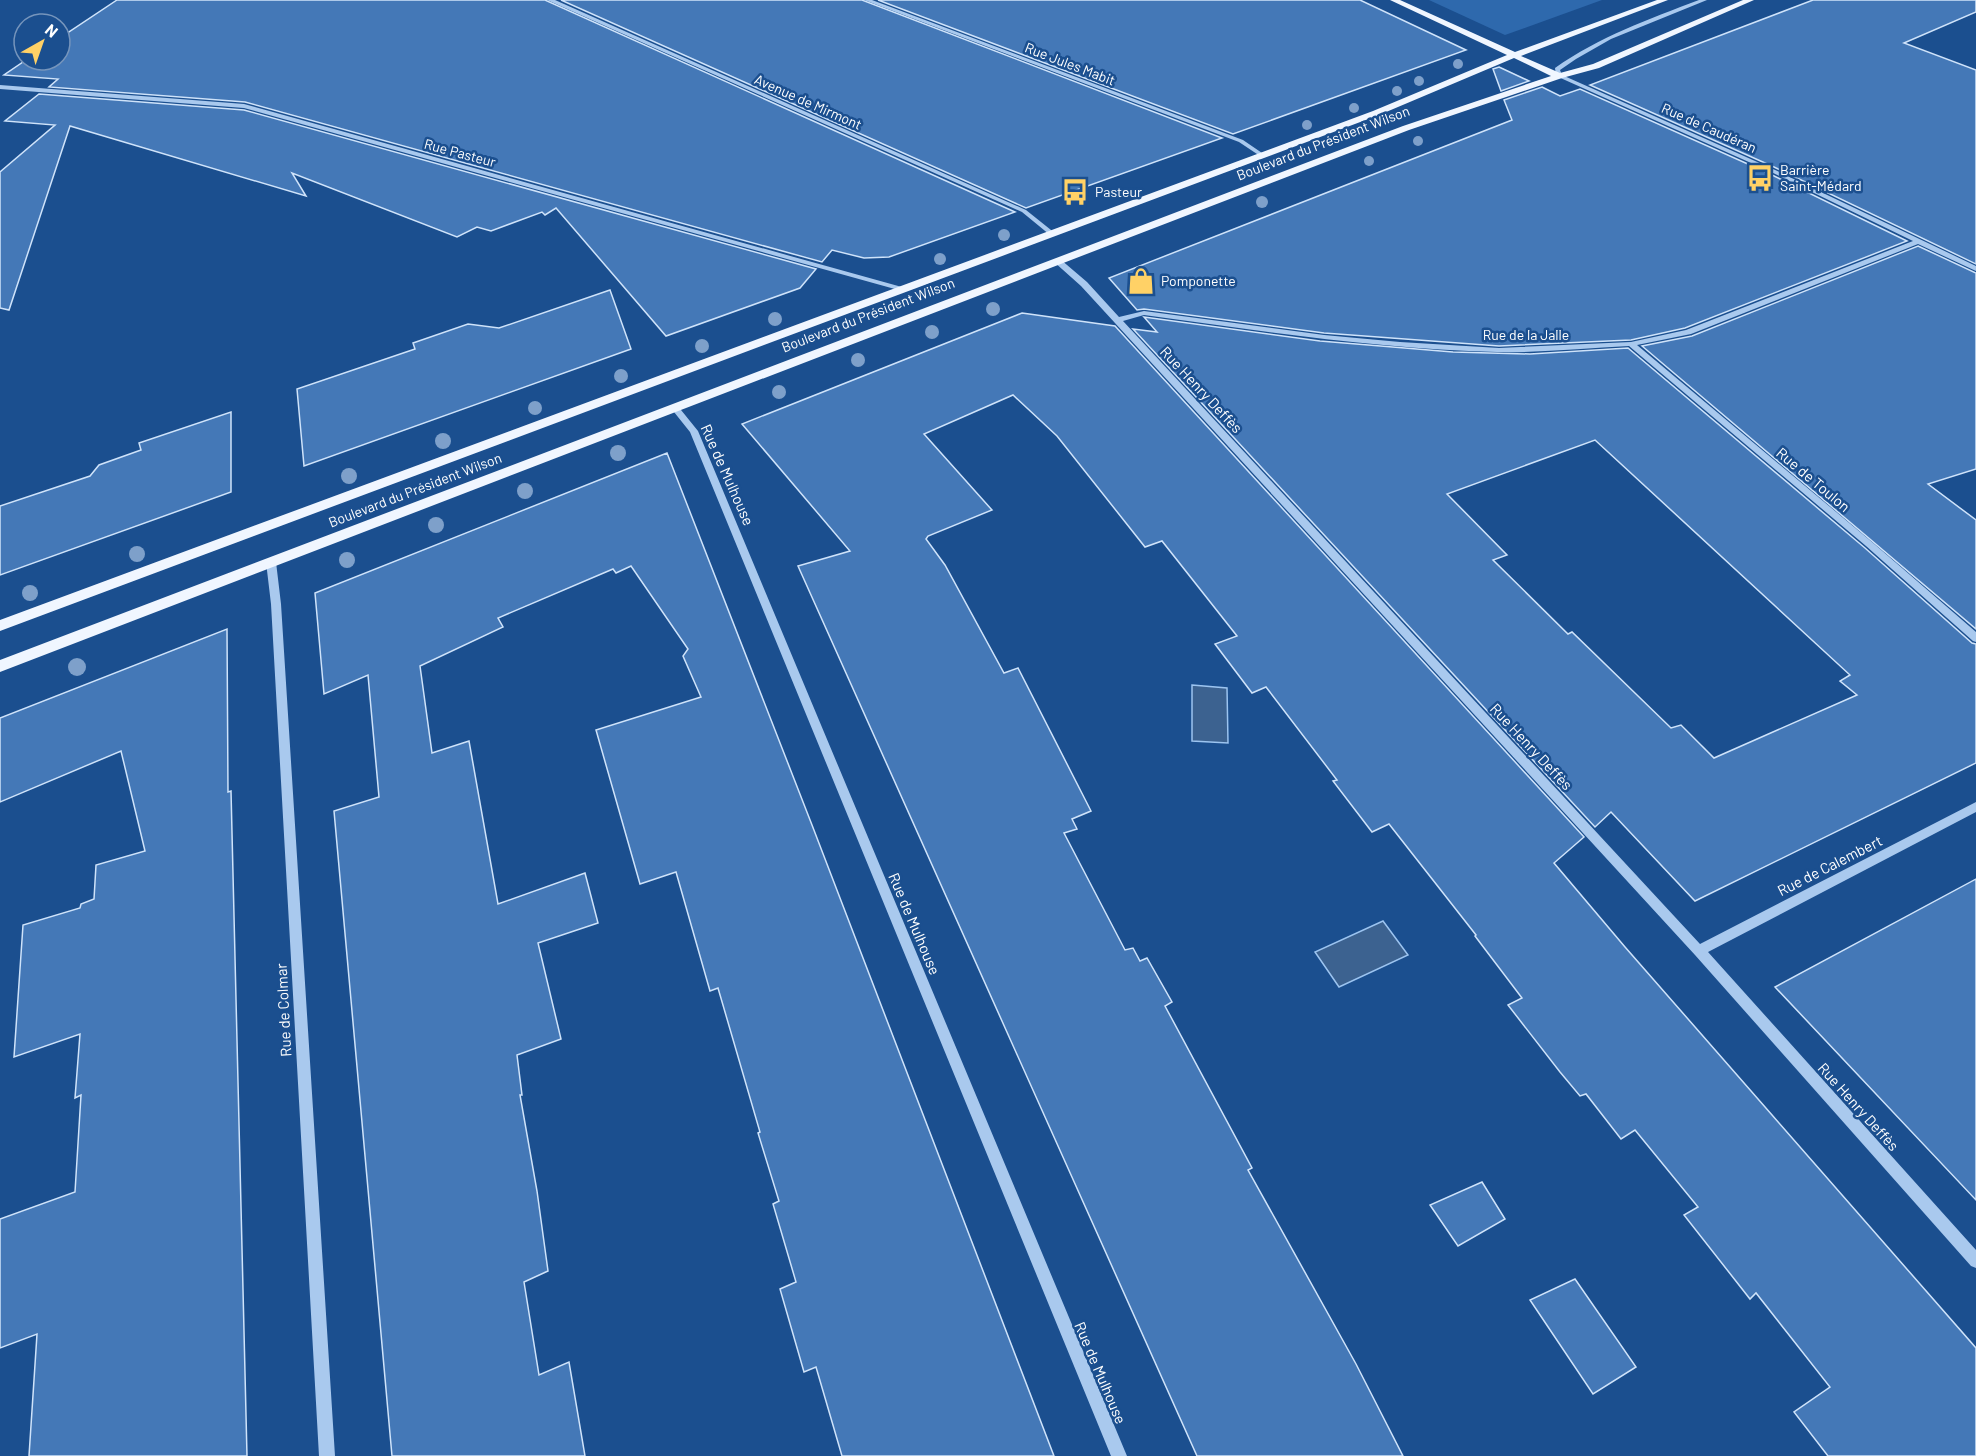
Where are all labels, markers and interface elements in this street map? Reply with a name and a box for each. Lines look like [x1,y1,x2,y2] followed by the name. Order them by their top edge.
[12,12,72,72] north arrow
[42,19,62,41] text: N
[1023,38,1118,89] street label: Rue Jules Mabit
[752,70,864,133] street label: Avenue de Mirmont
[1659,99,1759,156] street label: Rue de Caudéran
[1234,102,1412,183] street label: Boulevard du Président Wilson
[422,135,498,170] street label: Rue Pasteur
[1780,161,1862,194] place label: Barrière Saint-Médard
[1745,163,1775,193] bus stop icon: Barrière Saint-Médard
[1060,177,1090,207] bus stop icon: Pasteur
[1095,183,1142,200] place label: Pasteur
[1126,266,1156,296] shop icon: Pomponette
[1161,272,1236,289] place label: Pomponette
[779,274,957,355] street label: Boulevard du Président Wilson
[1483,326,1569,343] street label: Rue de la Jalle
[1157,342,1247,436] street label: Rue Henry Deffès
[698,421,758,528] street label: Rue de Mulhouse
[1773,443,1854,515] street label: Rue de Toulon
[326,449,504,530] street label: Boulevard du Président Wilson
[1487,699,1577,793] street label: Rue Henry Deffès
[1774,831,1885,899] street label: Rue de Calembert
[885,870,945,977] street label: Rue de Mulhouse
[272,962,294,1057] street label: Rue de Colmar
[1815,1059,1903,1154] street label: Rue Henry Deffès
[1071,1319,1131,1426] street label: Rue de Mulhouse

